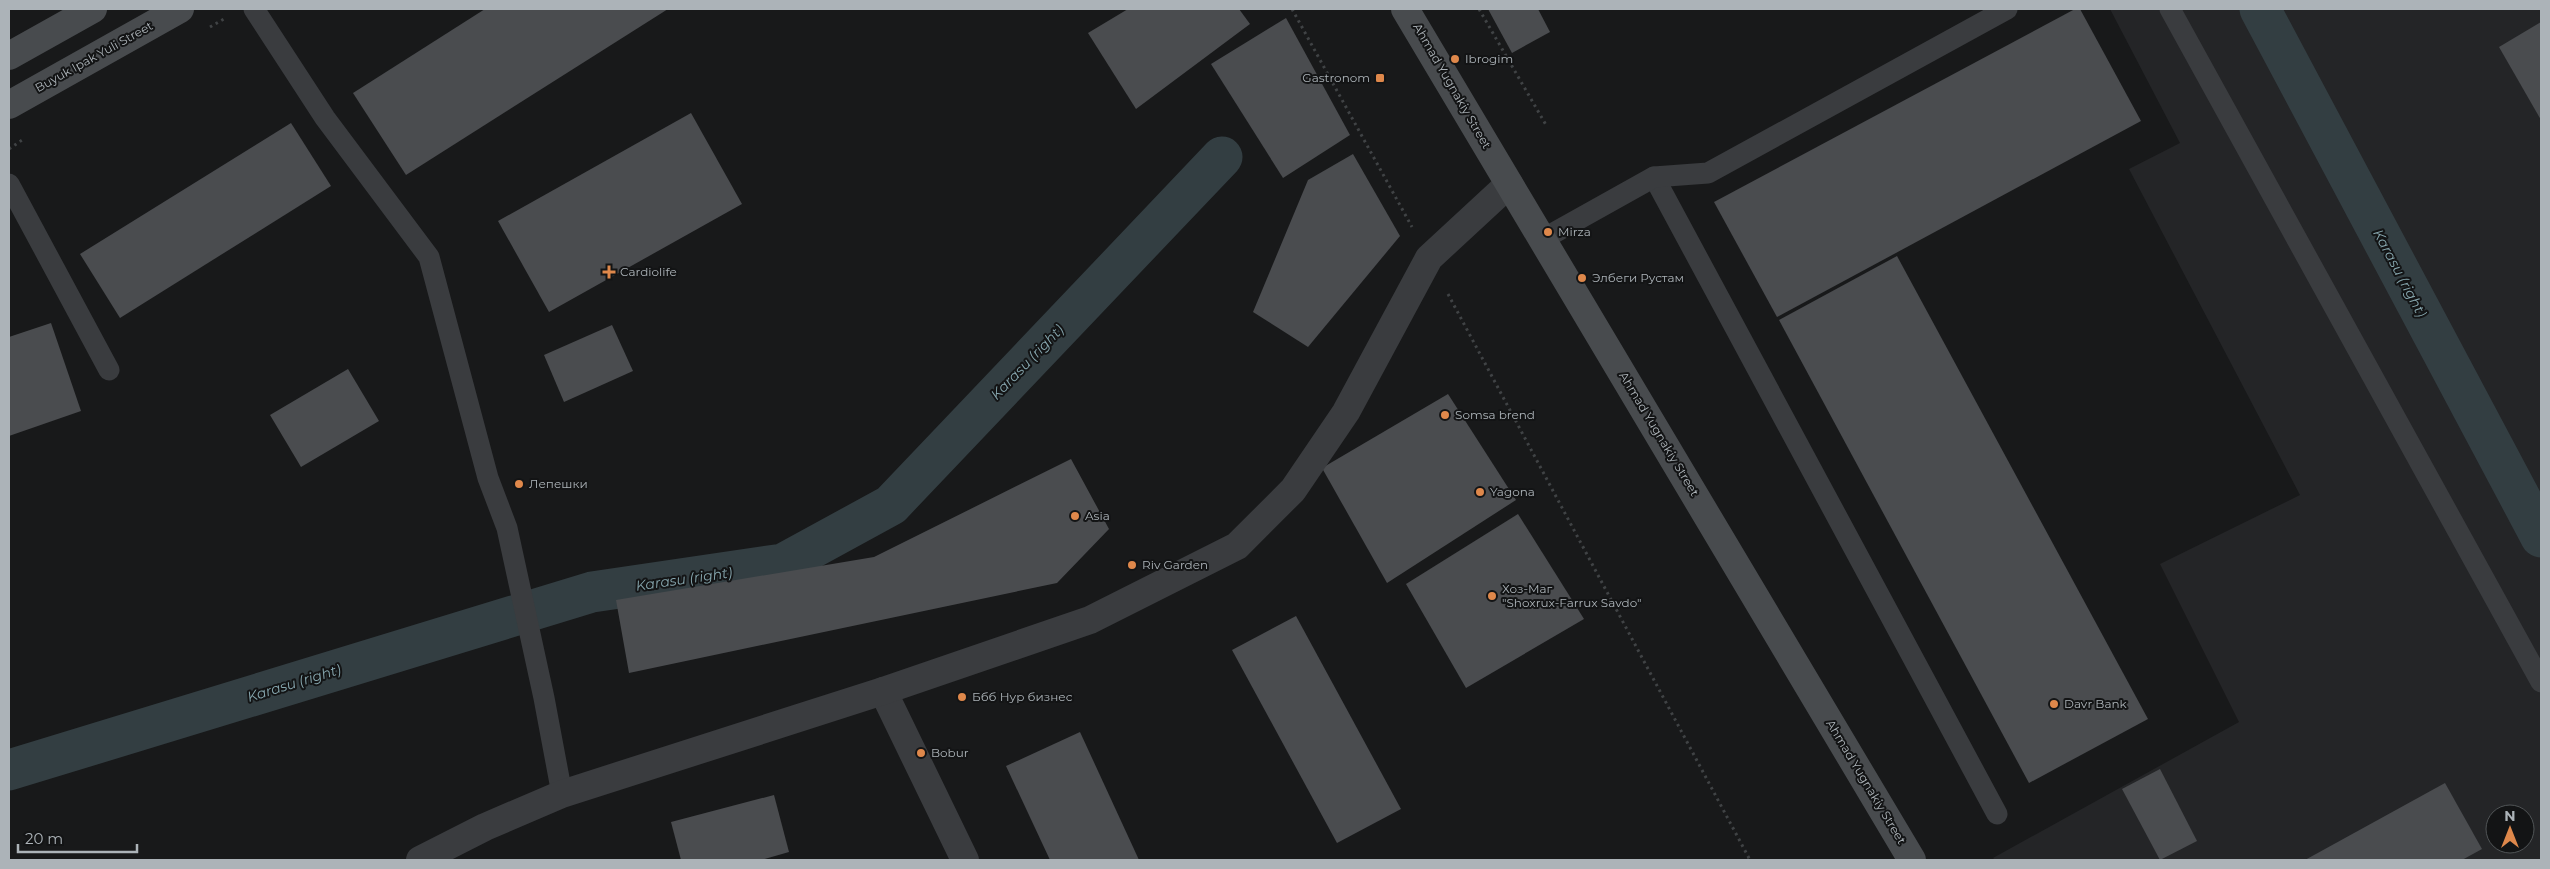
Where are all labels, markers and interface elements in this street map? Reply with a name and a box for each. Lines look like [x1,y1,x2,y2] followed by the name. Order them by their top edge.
[32,18,155,95] street label: Buyuk Ipak Yuli Street
[1410,20,1495,151] street label: Ahmad Yugnakiy Street
[1465,51,1513,66] place label: Ibrogim
[1449,53,1461,65] marker: Ibrogim
[1302,70,1370,85] place label: Gastronom
[1374,72,1386,84] marker: Gastronom
[1558,224,1591,239] place label: Mirza
[1542,226,1554,238] marker: Mirza
[2369,226,2431,320] water label: Karasu (right)
[620,264,677,279] place label: Cardiolife
[602,265,616,279] marker: Cardiolife
[1592,270,1684,285] place label: Элбеги Рустам
[1576,272,1588,284] marker: Элбеги Рустам
[987,321,1068,403] water label: Karasu (right)
[1616,369,1703,499] street label: Ahmad Yugnakiy Street
[1455,407,1535,422] place label: Somsa brend
[1439,409,1451,421] marker: Somsa brend
[529,476,588,491] place label: Лепешки
[513,478,525,490] marker: Лепешки
[1490,484,1535,499] place label: Yagona
[1474,486,1486,498] marker: Yagona
[1085,508,1110,523] place label: Asia
[1069,510,1081,522] marker: Asia
[1142,557,1208,572] place label: Riv Garden
[1126,559,1138,571] marker: Riv Garden
[635,563,734,595] water label: Karasu (right)
[1502,581,1642,610] place label: Хоз-Маг "Shoxrux-Farrux Savdo"
[1486,590,1498,602] marker: Хоз-Маг "Shoxrux-Farrux Savdo"
[245,660,343,706] water label: Karasu (right)
[972,689,1073,704] place label: Ббб Нур бизнес
[956,691,968,703] marker: Ббб Нур бизнес
[2064,696,2128,711] place label: Davr Bank
[2048,698,2060,710] marker: Davr Bank
[1823,717,1910,847] street label: Ahmad Yugnakiy Street
[931,745,969,760] place label: Bobur
[915,747,927,759] marker: Bobur
[2485,804,2535,854] north arrow
[2504,807,2516,825] text: N
[18,822,136,854] scale bar
[25,829,63,848] text: 20 m

